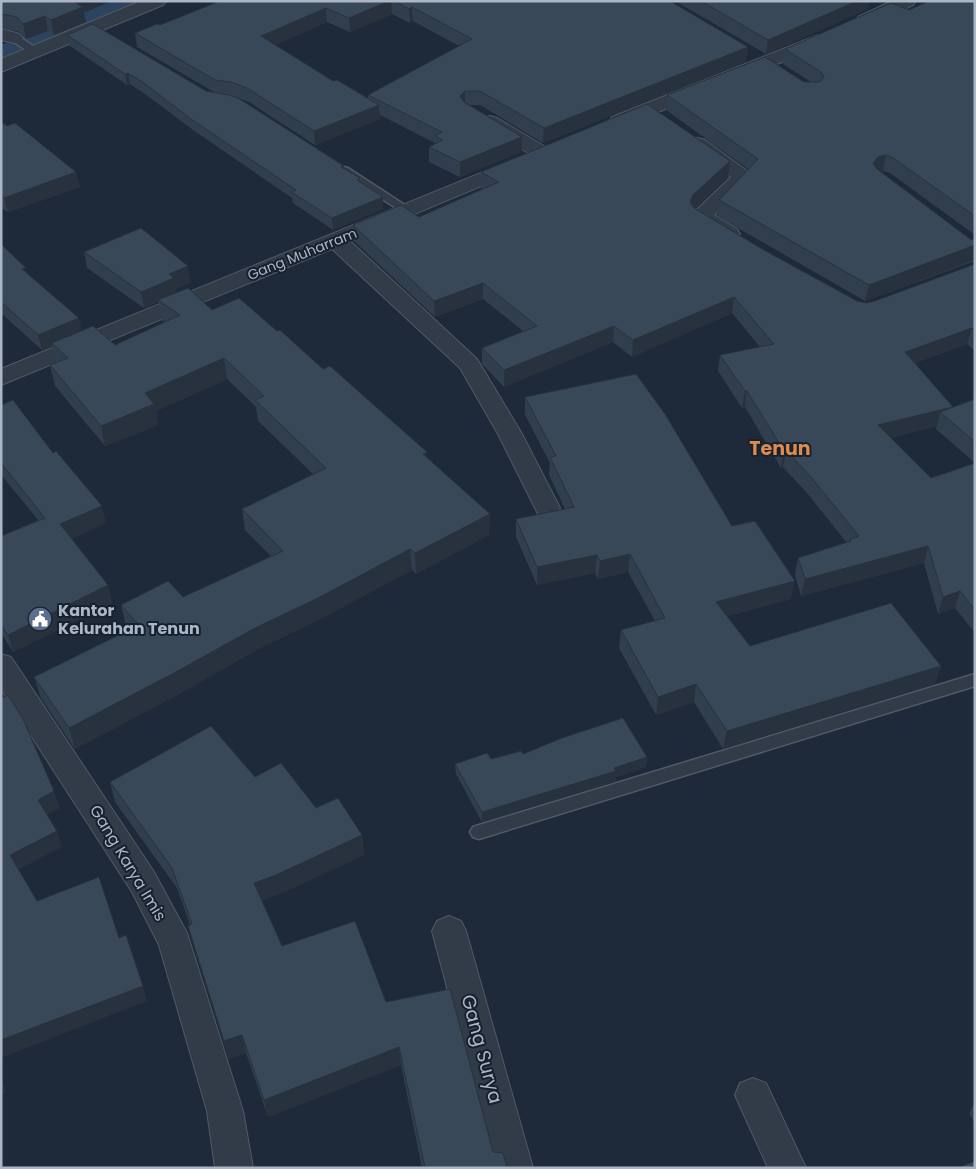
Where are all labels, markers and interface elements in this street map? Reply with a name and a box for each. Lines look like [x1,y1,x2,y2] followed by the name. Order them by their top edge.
[244,223,360,285] street label: Gang Muharram
[749,435,811,462] district label: Tenun
[58,599,200,640] place label: Kantor Kelurahan Tenun
[27,606,53,632] public building icon: Kantor Kelurahan Tenun
[84,801,172,925] street label: Gang Karya Imis
[455,992,509,1106] street label: Gang Surya

